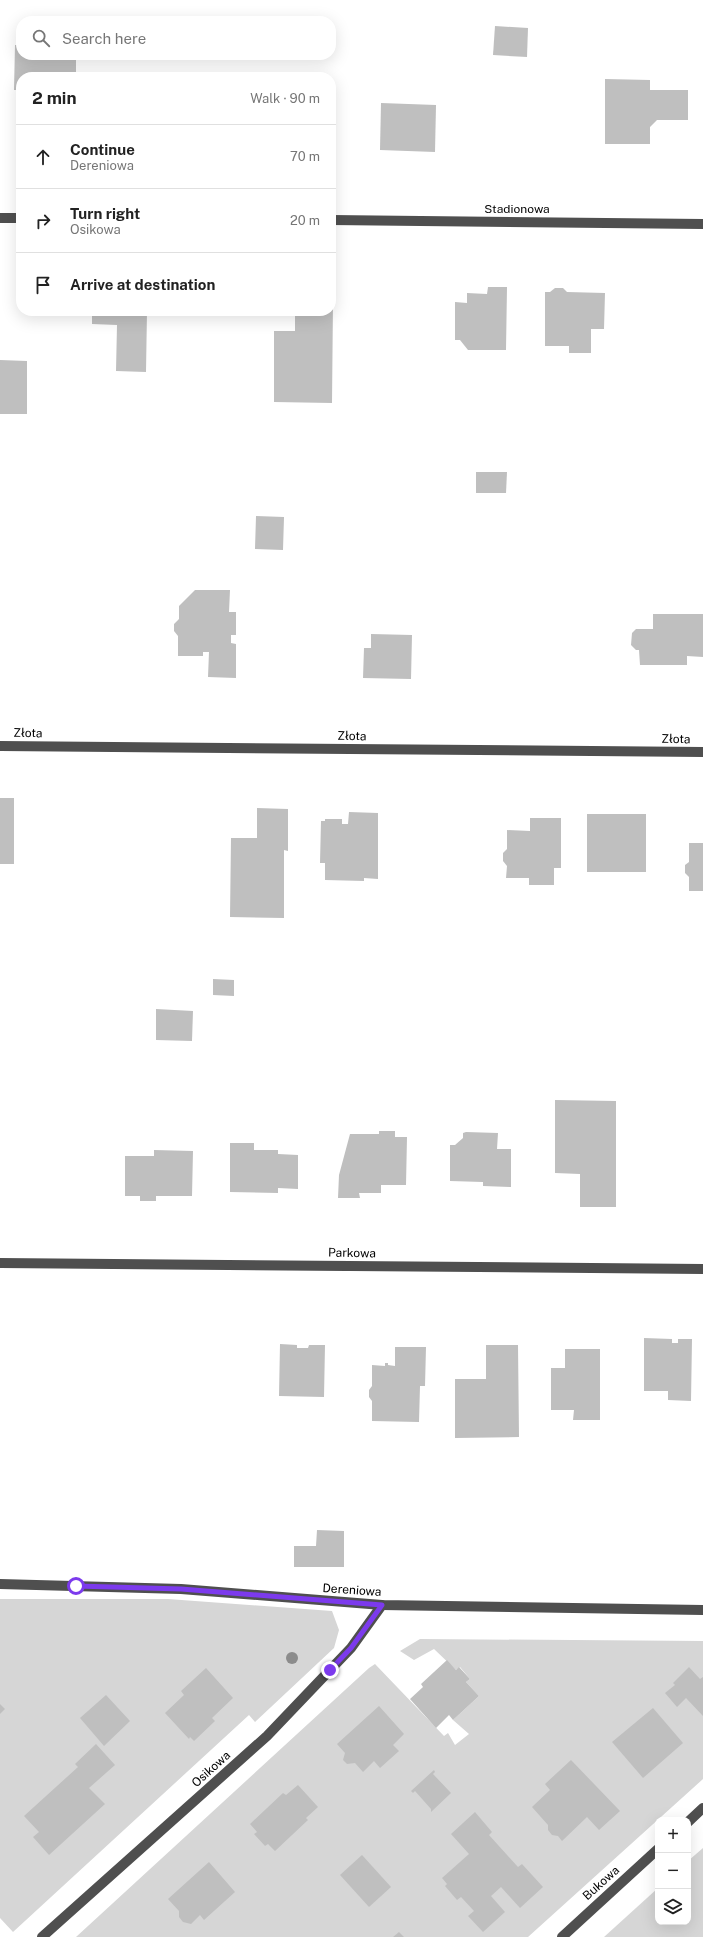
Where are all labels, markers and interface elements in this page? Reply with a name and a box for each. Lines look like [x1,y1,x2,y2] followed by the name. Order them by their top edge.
[16,16,336,60] search box
[30,27,52,49] icon: search
[62,30,146,47] text: Search here
[32,88,77,108] text: 2 min
[250,91,320,106] text: Walk · 90 m
[70,141,135,158] text: Continue
[32,146,54,168] icon: ahead
[290,149,320,164] text: 70 m
[70,158,134,173] text: Dereniowa
[484,202,550,216] street label: Stadionowa
[70,205,140,222] text: Turn right
[32,210,54,232] icon: right
[290,213,320,228] text: 20 m
[70,222,121,237] text: Osikowa
[32,274,54,296] icon: arrive
[70,276,215,293] text: Arrive at destination
[13,726,43,740] street label: Złota
[337,729,367,743] street label: Złota
[661,732,691,746] street label: Złota
[328,1246,376,1260] street label: Parkowa
[67,1577,85,1595] route start
[322,1581,382,1599] street label: Dereniowa
[321,1661,339,1679] route end
[189,1748,233,1790] street label: Osikowa
[655,1817,691,1925] map controls
[655,1817,691,1853] button: +
[655,1853,691,1889] button: −
[580,1863,622,1903] street label: Bukowa
[655,1889,691,1925] button: layers

